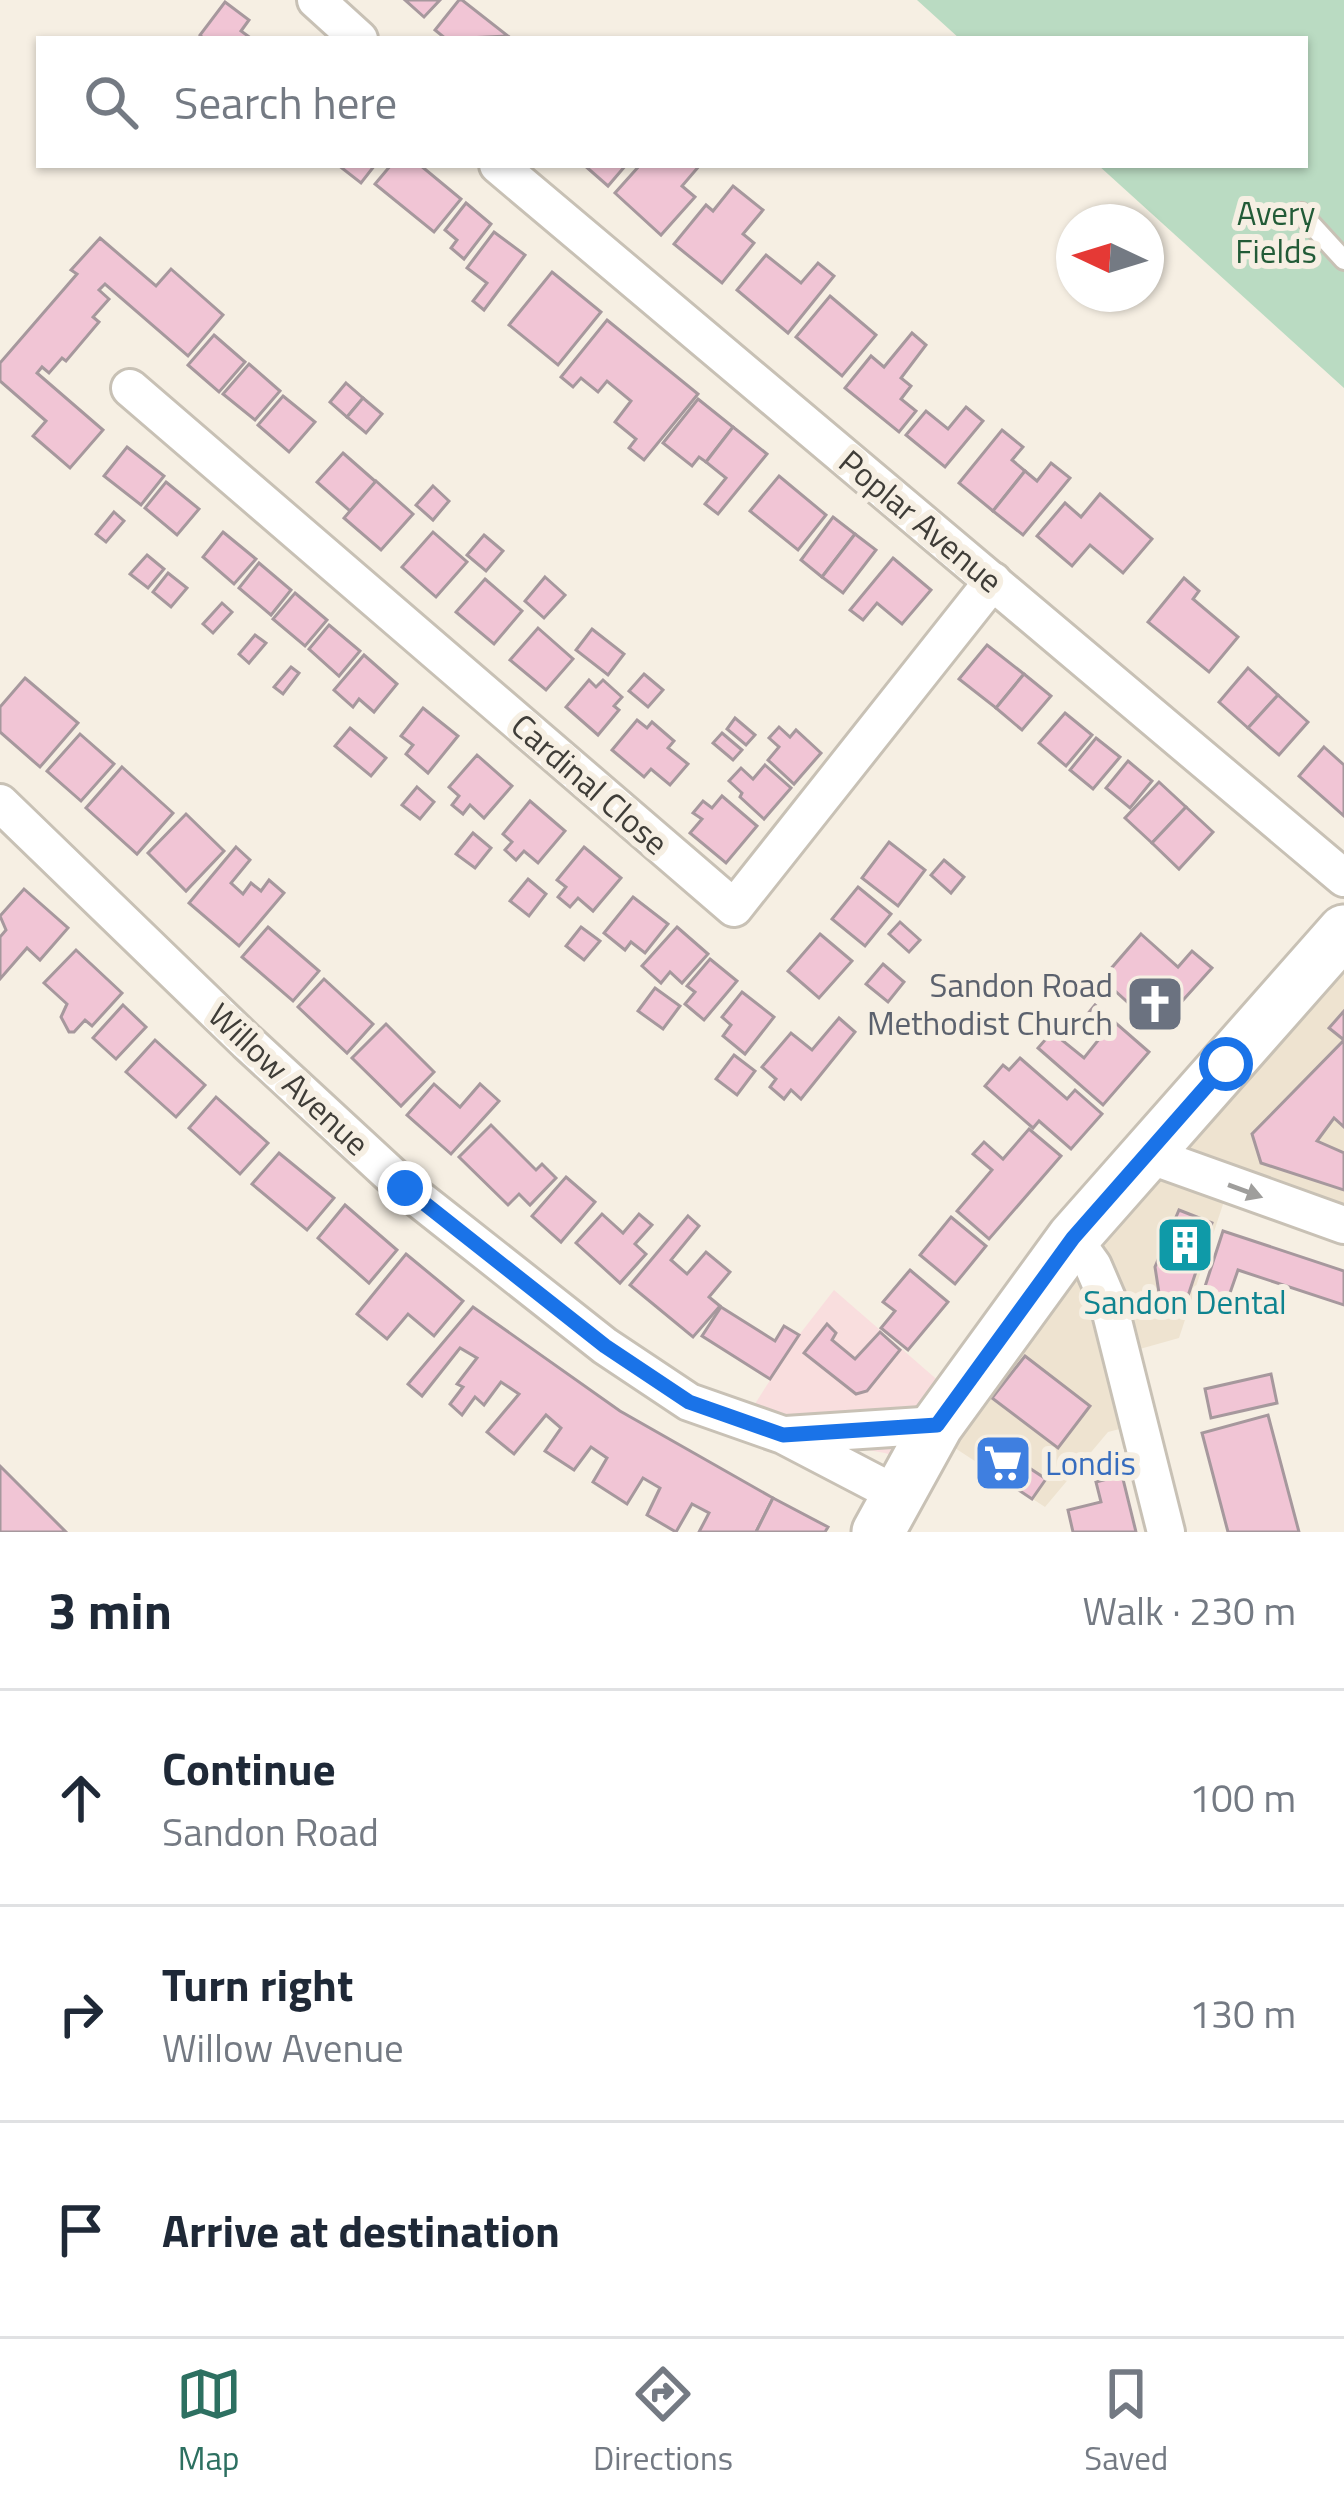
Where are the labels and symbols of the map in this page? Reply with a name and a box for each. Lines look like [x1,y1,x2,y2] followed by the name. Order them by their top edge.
[1235,188,1317,276] park label: Avery Fields
[1056,204,1164,312] north arrow
[828,437,1014,605] street label: Poplar Avenue
[500,701,680,867] street label: Cardinal Close
[867,960,1113,1048] place label: Sandon Road Methodist Church
[1124,973,1186,1035] church icon: Sandon Road Methodist Church
[197,991,381,1167] street label: Willow Avenue
[1199,1037,1253,1091] route start
[378,1161,432,1215] route end
[1227,1183,1263,1201] one-way arrow
[1154,1214,1216,1276] building icon: Sandon Dental
[1083,1277,1287,1327] place label: Sandon Dental
[972,1432,1034,1494] supermarket icon: Londis
[1045,1438,1136,1488] place label: Londis

